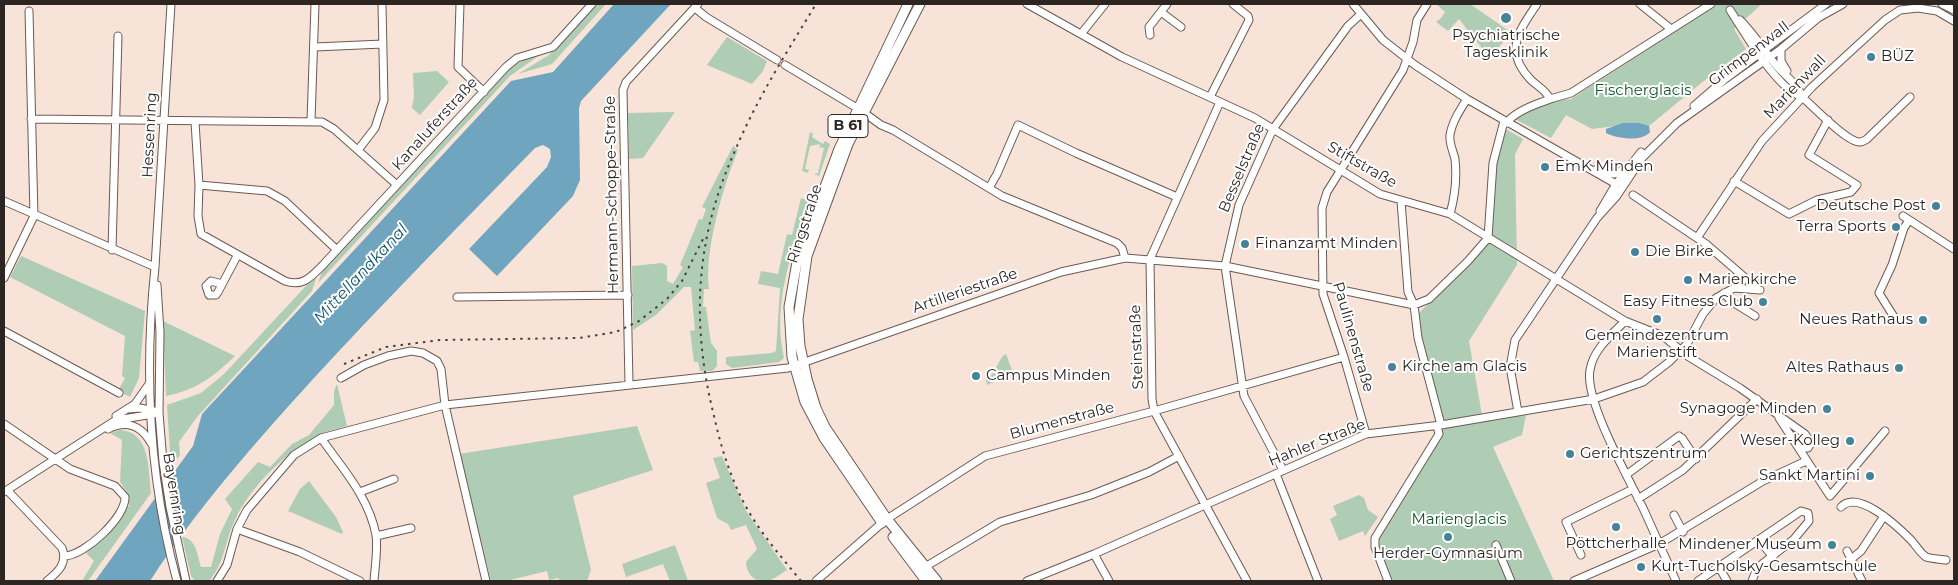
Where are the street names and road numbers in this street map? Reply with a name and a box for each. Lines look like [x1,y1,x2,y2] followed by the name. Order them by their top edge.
[1705,18,1793,90] street label: Grimpenwall
[1760,51,1830,123] street label: Marienwall
[388,74,482,174] street label: Kanaluferstraße
[139,92,161,178] street label: Hessenring
[601,96,623,294] street label: Hermann-Schoppe-Straße
[828,114,868,138] road number: B 61
[1215,121,1269,215] street label: Besselstraße
[1324,138,1400,192] street label: Stiftstraße
[784,182,826,266] street label: Ringstraße
[910,265,1020,317] street label: Artilleriestraße
[1329,280,1377,394] street label: Paulinenstraße
[1127,304,1147,390] street label: Steinstraße
[1008,398,1116,444] street label: Blumenstraße
[1266,415,1368,471] street label: Hahler Straße
[159,451,189,537] street label: Bayernring

